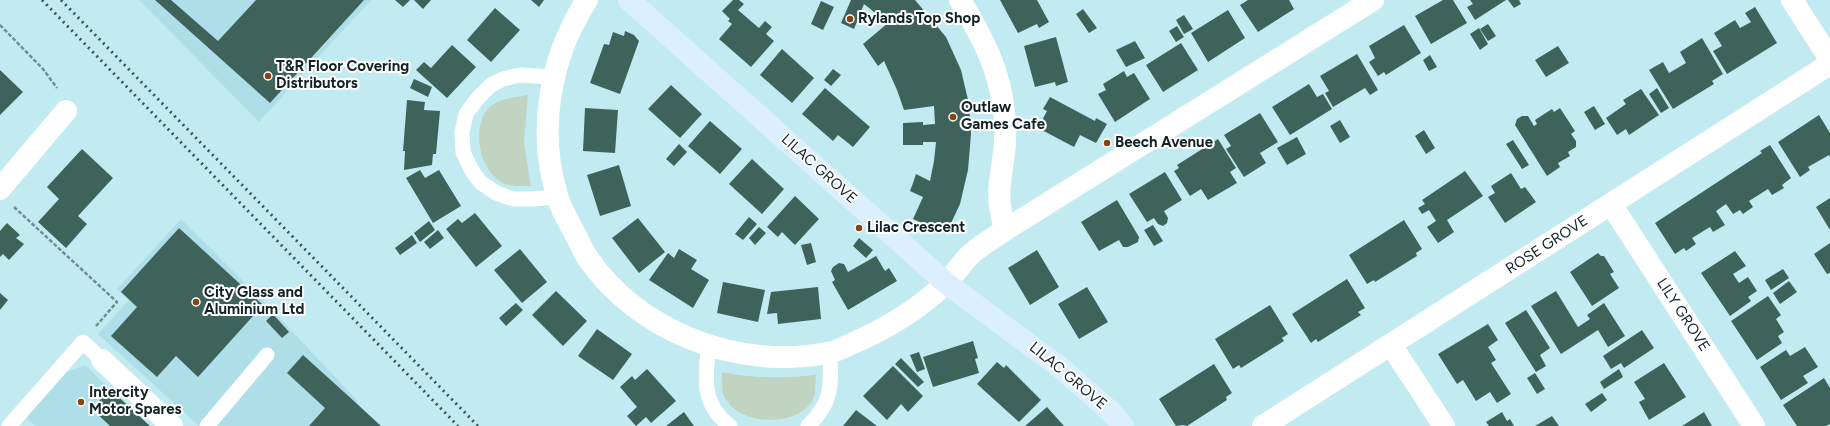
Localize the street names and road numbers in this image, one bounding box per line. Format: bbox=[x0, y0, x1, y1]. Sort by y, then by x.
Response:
street label: LILAC GROVE bbox=[777, 130, 861, 208]
street label: ROSE GROVE bbox=[1503, 212, 1591, 278]
street label: LILY GROVE bbox=[1653, 275, 1713, 355]
street label: LILAC GROVE bbox=[1026, 338, 1110, 414]

